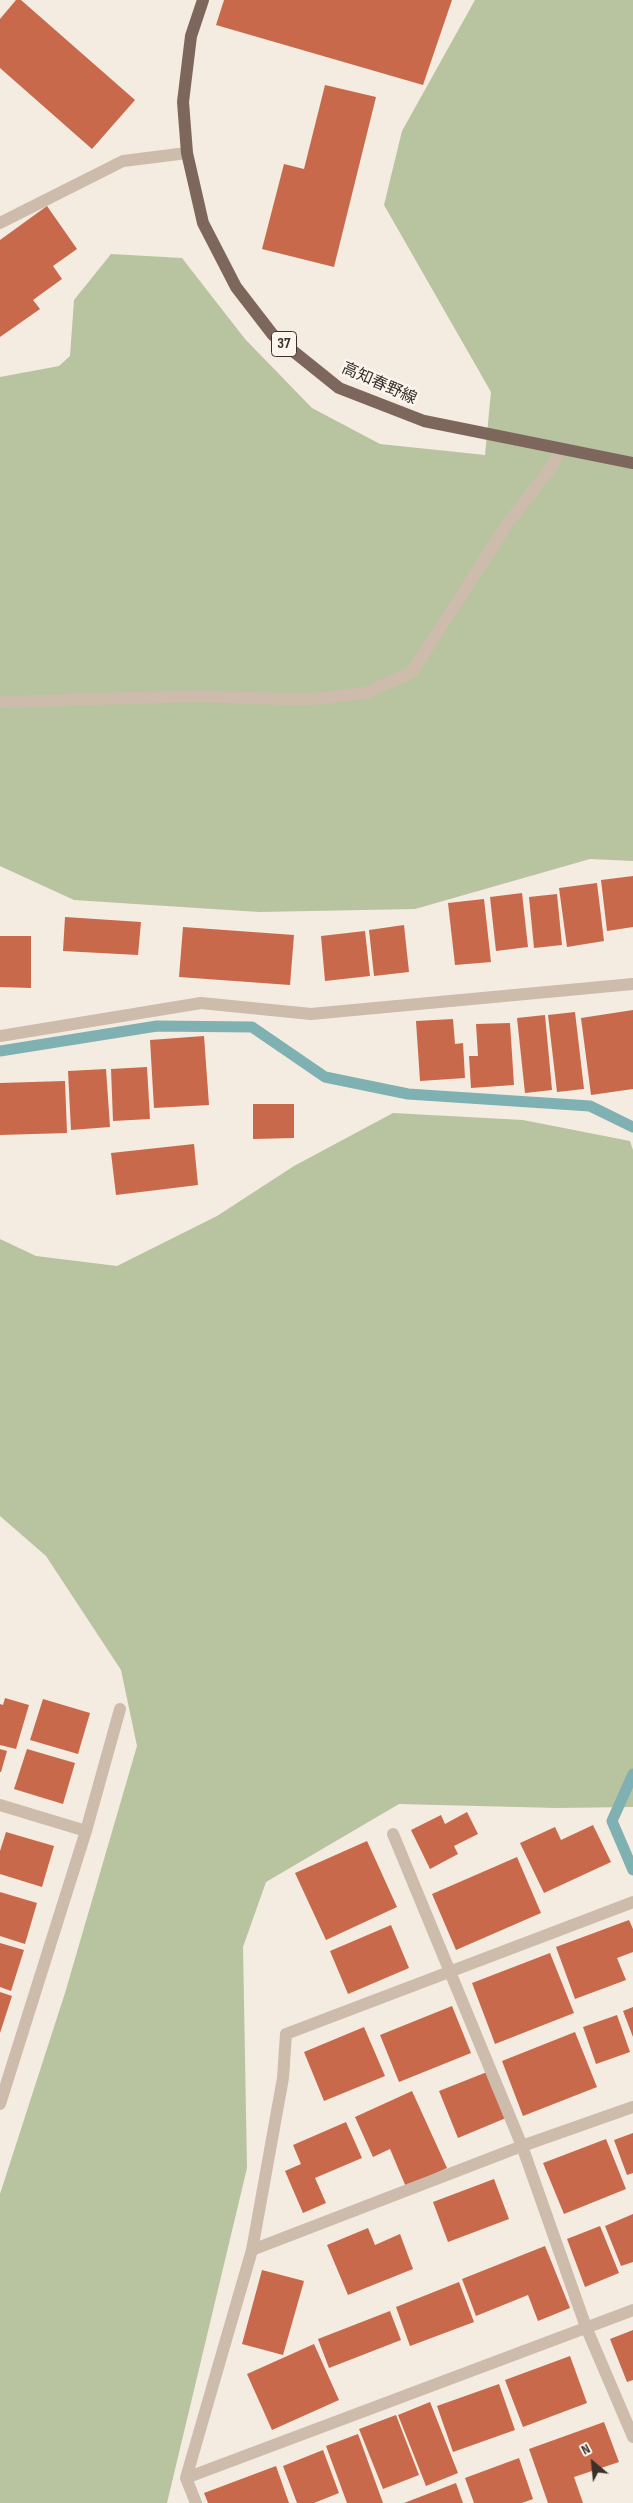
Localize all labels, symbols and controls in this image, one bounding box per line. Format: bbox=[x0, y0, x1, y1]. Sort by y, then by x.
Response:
road number: 37 bbox=[272, 332, 296, 356]
street label: 高知春野線 bbox=[339, 359, 419, 409]
north arrow bbox=[568, 2438, 618, 2488]
text: N bbox=[578, 2440, 593, 2459]

